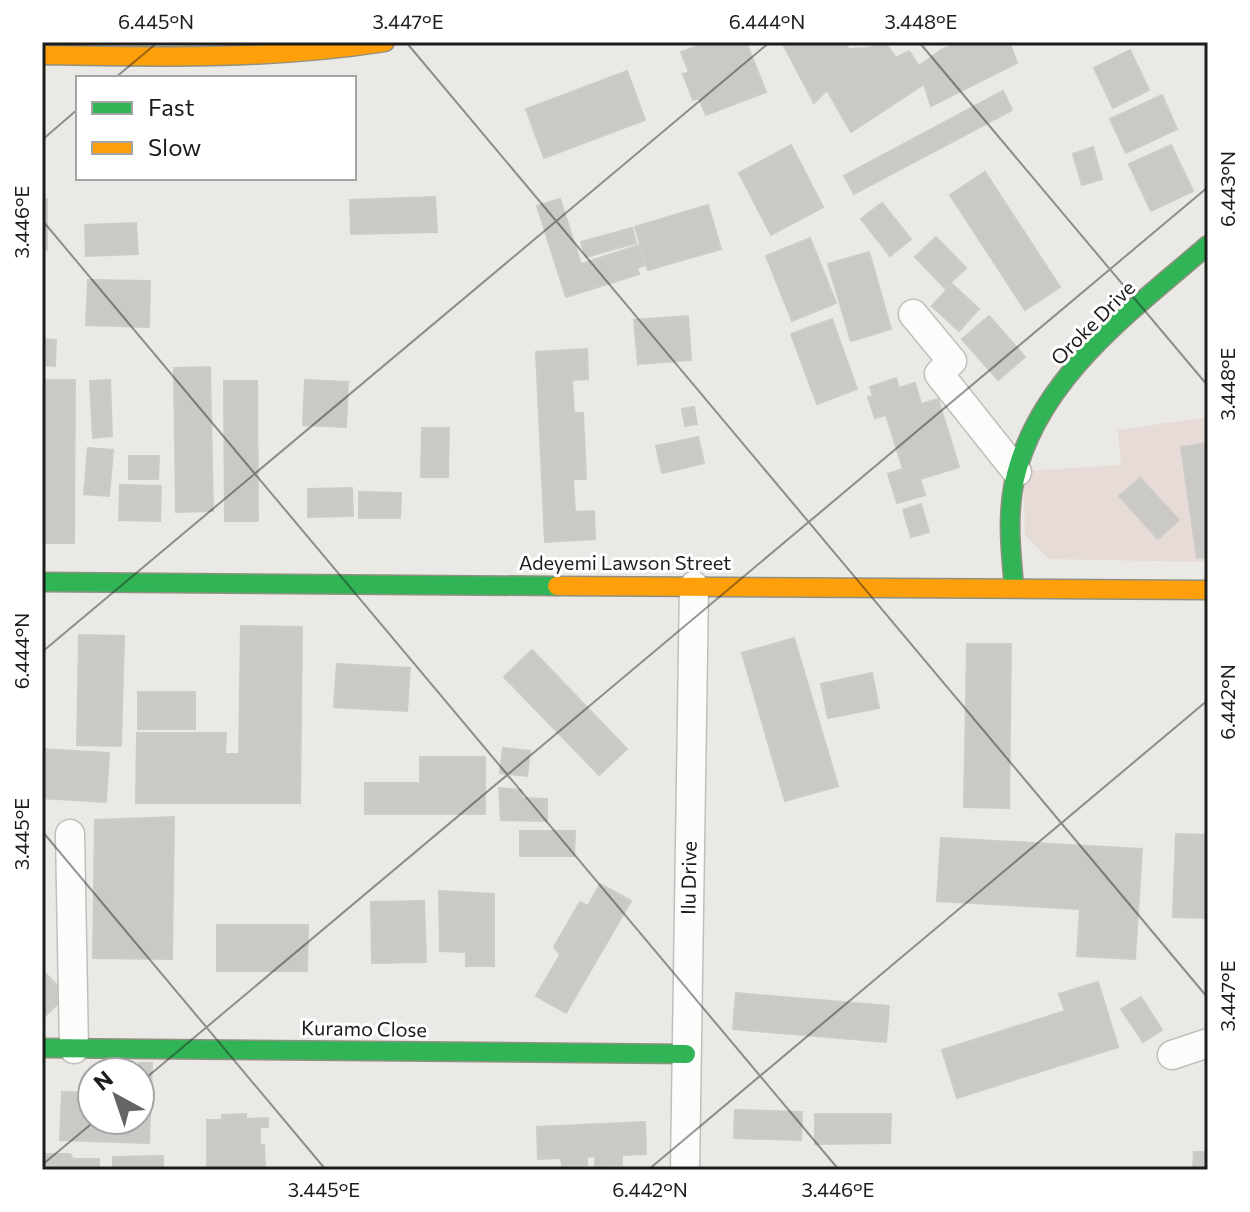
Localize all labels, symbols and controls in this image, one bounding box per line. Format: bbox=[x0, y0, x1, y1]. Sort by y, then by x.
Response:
text: 6.445°N bbox=[118, 9, 194, 33]
text: 3.447°E bbox=[372, 9, 444, 33]
text: 6.444°N bbox=[729, 9, 805, 33]
text: 3.448°E bbox=[885, 9, 957, 33]
legend bbox=[76, 76, 356, 180]
text: Fast bbox=[148, 92, 195, 121]
text: Slow bbox=[148, 132, 201, 161]
text: 6.443°N bbox=[1215, 151, 1239, 227]
text: 3.446°E bbox=[9, 186, 33, 258]
street label: Oroke Drive bbox=[1045, 275, 1139, 369]
text: 3.448°E bbox=[1215, 348, 1239, 420]
street label: Adeyemi Lawson Street bbox=[519, 550, 731, 574]
text: 6.444°N bbox=[9, 613, 33, 689]
text: 6.442°N bbox=[1215, 664, 1239, 740]
text: 3.445°E bbox=[9, 798, 33, 870]
street label: Ilu Drive bbox=[675, 841, 701, 915]
text: 3.447°E bbox=[1215, 960, 1239, 1032]
street label: Kuramo Close bbox=[301, 1015, 427, 1041]
north arrow bbox=[76, 1056, 156, 1136]
text: N bbox=[88, 1065, 118, 1096]
text: 3.445°E bbox=[288, 1177, 360, 1201]
text: 6.442°N bbox=[612, 1177, 688, 1201]
text: 3.446°E bbox=[802, 1177, 874, 1201]

